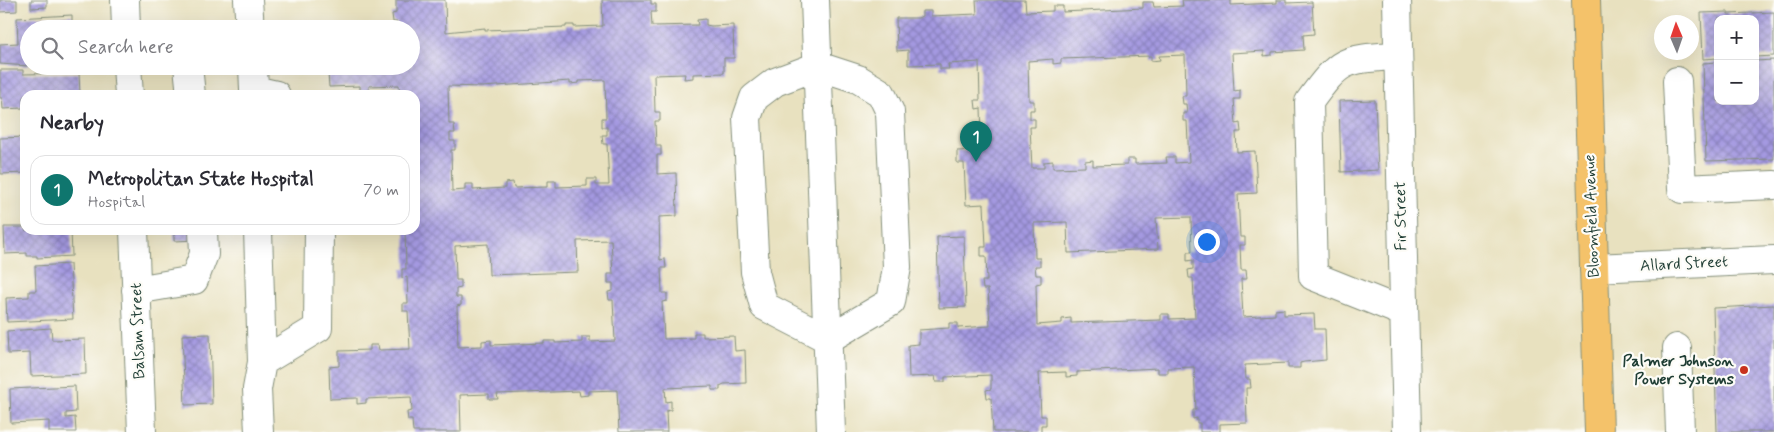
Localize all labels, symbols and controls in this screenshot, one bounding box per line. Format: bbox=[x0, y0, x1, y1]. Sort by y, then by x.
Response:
north arrow bbox=[1654, 15, 1699, 60]
map controls bbox=[1714, 15, 1759, 105]
button: + bbox=[1714, 15, 1759, 60]
search box bbox=[20, 20, 420, 75]
icon: search bbox=[38, 34, 66, 62]
text: Search here bbox=[78, 35, 174, 60]
button: − bbox=[1714, 60, 1759, 105]
text: Nearby bbox=[40, 109, 104, 137]
pin: 1 bbox=[960, 121, 992, 162]
street label: Bloomfield Avenue bbox=[1579, 154, 1605, 278]
text: Metropolitan State Hospital bbox=[88, 167, 314, 192]
text: 1 bbox=[53, 180, 61, 201]
text: 70 m bbox=[363, 180, 399, 201]
street label: Fir Street bbox=[1390, 181, 1412, 251]
text: Hospital bbox=[88, 192, 145, 213]
your location bbox=[1194, 229, 1220, 255]
street label: Allard Street bbox=[1639, 251, 1729, 277]
street label: Balsam Street bbox=[126, 282, 150, 380]
place label: Palmer Johnson Power Systems bbox=[1622, 351, 1734, 390]
marker: Palmer Johnson Power Systems bbox=[1738, 364, 1750, 376]

